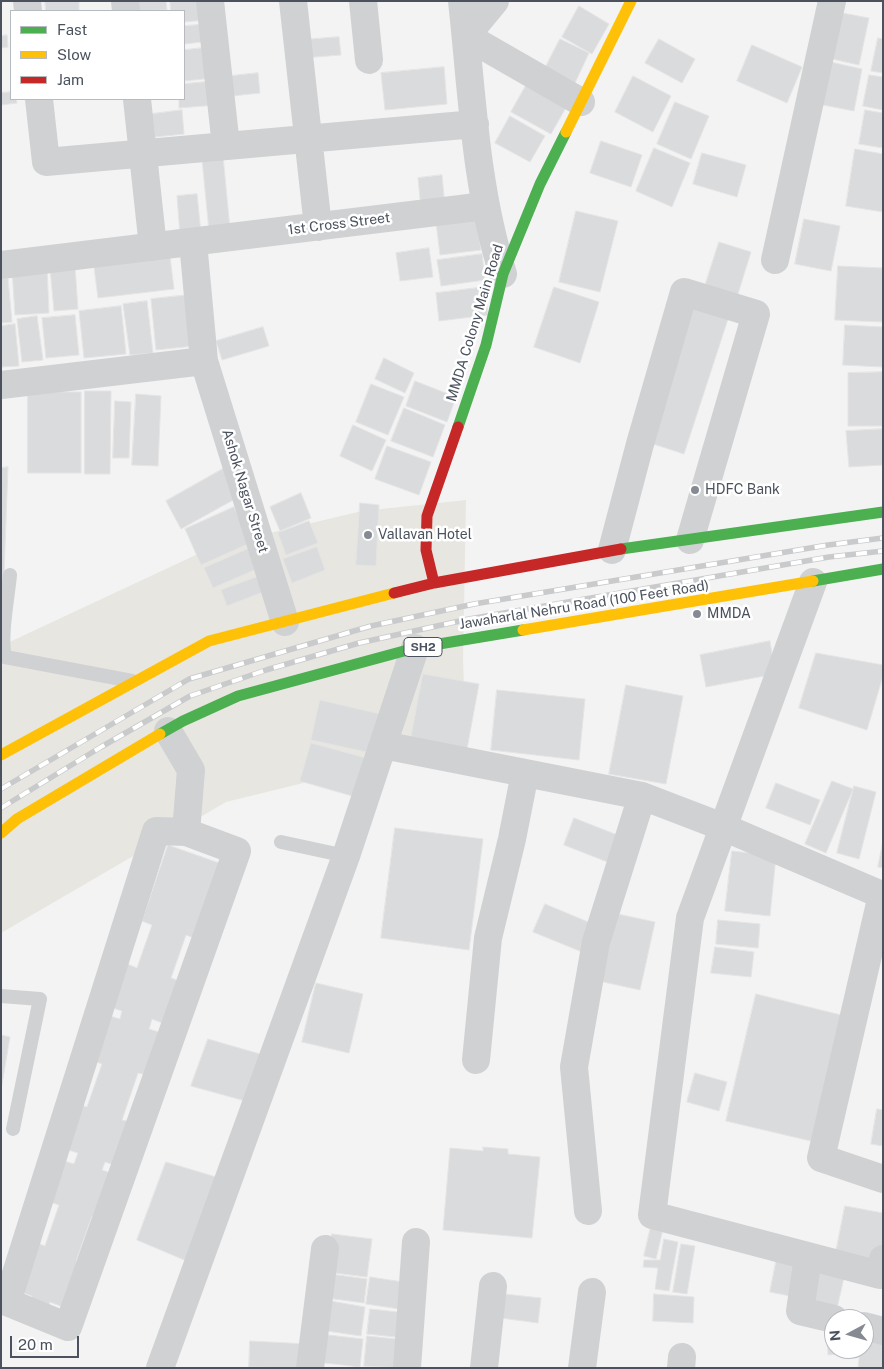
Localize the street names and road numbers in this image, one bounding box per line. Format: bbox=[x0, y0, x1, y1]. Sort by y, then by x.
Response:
street label: 1st Cross Street bbox=[287, 209, 391, 239]
street label: MMDA Colony Main Road bbox=[443, 242, 507, 404]
street label: Ashok Nagar Street bbox=[218, 427, 272, 555]
street label: Jawaharlal Nehru Road (100 Feet Road) bbox=[458, 577, 710, 633]
road number: SH2 bbox=[404, 638, 442, 656]

